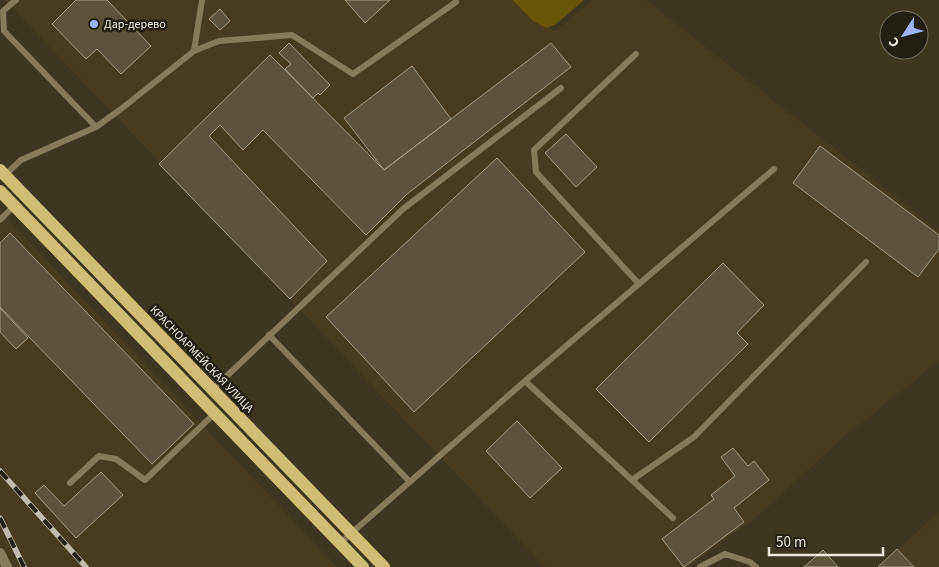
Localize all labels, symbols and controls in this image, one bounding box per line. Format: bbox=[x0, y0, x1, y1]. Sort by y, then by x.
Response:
north arrow bbox=[879, 10, 929, 60]
place label: Дар-дерево bbox=[104, 16, 166, 33]
marker: Дар-дерево bbox=[88, 18, 100, 30]
text: С bbox=[884, 33, 905, 51]
street label: КРАСНОАРМЕЙСКАЯ УЛИЦА bbox=[146, 302, 258, 417]
scale bar bbox=[769, 524, 883, 556]
text: 50 m bbox=[776, 532, 806, 553]

